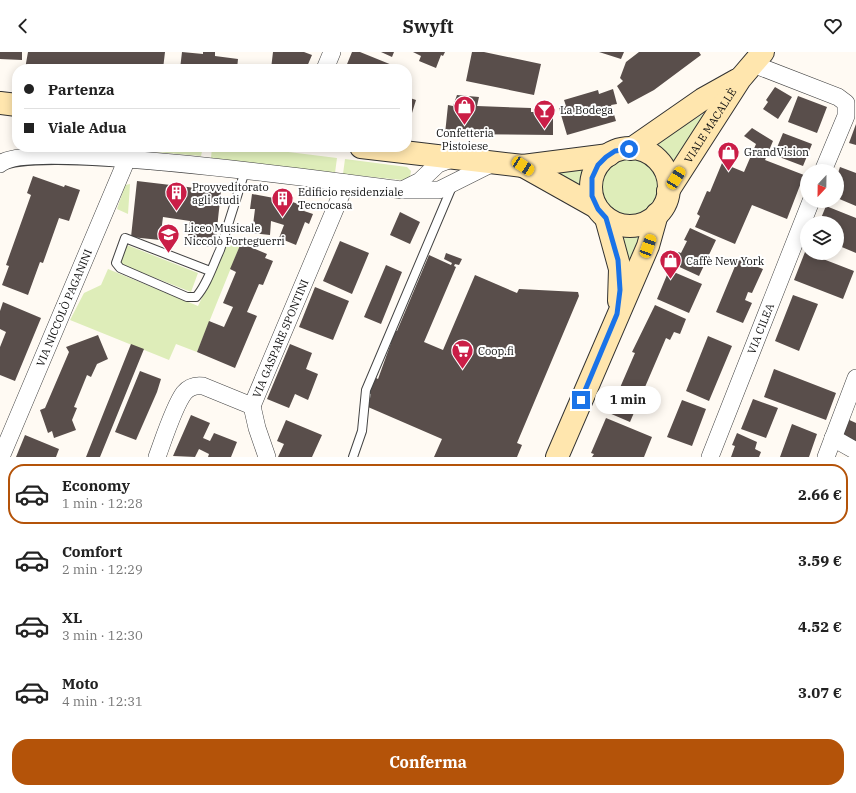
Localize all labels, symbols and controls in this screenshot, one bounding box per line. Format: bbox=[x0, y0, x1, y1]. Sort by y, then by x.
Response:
icon: back bbox=[12, 15, 34, 37]
text: Swyft bbox=[403, 15, 453, 38]
icon: heart bbox=[822, 15, 844, 37]
text: Partenza bbox=[48, 80, 114, 99]
street label: VIALE MACALLÈ bbox=[681, 85, 739, 166]
shop icon: Confetteria Pistoiese bbox=[452, 94, 478, 127]
bar icon: La Bodega bbox=[531, 97, 557, 130]
place label: La Bodega bbox=[560, 103, 613, 117]
text: Viale Adua bbox=[48, 118, 127, 137]
place label: Confetteria Pistoiese bbox=[436, 126, 494, 153]
shop icon: GrandVision bbox=[715, 139, 741, 172]
route start bbox=[620, 140, 638, 158]
place label: GrandVision bbox=[744, 145, 809, 159]
car bbox=[510, 154, 536, 178]
north arrow bbox=[800, 164, 844, 208]
map controls bbox=[800, 164, 844, 260]
car bbox=[665, 165, 687, 191]
building icon: Provveditorato agli studi bbox=[163, 180, 189, 213]
place label: Provveditorato agli studi bbox=[192, 180, 269, 207]
building icon: Edificio residenziale Tecnocasa bbox=[270, 185, 296, 218]
place label: Edificio residenziale Tecnocasa bbox=[298, 185, 404, 212]
button: layers bbox=[800, 216, 844, 260]
school or university icon: Liceo Musicale Niccolò Forteguerri bbox=[155, 221, 181, 254]
place label: Liceo Musicale Niccolò Forteguerri bbox=[184, 221, 285, 248]
car bbox=[638, 233, 658, 259]
street label: VIA NICCOLÒ PAGANINI bbox=[33, 247, 95, 369]
shop icon: Caffè New York bbox=[657, 248, 683, 281]
place label: Caffè New York bbox=[686, 254, 765, 268]
street label: VIA GASPARE SPONTINI bbox=[249, 277, 312, 400]
street label: VIA CILEA bbox=[744, 301, 777, 356]
supermarket icon: Coop.fi bbox=[450, 338, 476, 371]
place label: Coop.fi bbox=[478, 344, 514, 358]
callout: 1 min bbox=[595, 386, 661, 414]
route end bbox=[572, 391, 590, 409]
text: 1 min bbox=[610, 391, 646, 408]
icon: car bbox=[14, 476, 50, 512]
text: Economy bbox=[62, 476, 130, 495]
text: 2.66 € bbox=[798, 485, 842, 504]
text: 1 min · 12:28 bbox=[62, 495, 143, 512]
icon: car bbox=[14, 542, 50, 578]
text: Comfort bbox=[62, 542, 122, 561]
text: 3.59 € bbox=[798, 551, 842, 570]
text: 2 min · 12:29 bbox=[62, 561, 143, 578]
icon: car bbox=[14, 608, 50, 644]
text: XL bbox=[62, 608, 82, 627]
text: 4.52 € bbox=[798, 617, 842, 636]
text: 3 min · 12:30 bbox=[62, 627, 143, 644]
icon: car bbox=[14, 674, 50, 710]
text: Moto bbox=[62, 674, 99, 693]
text: 3.07 € bbox=[798, 683, 842, 702]
text: 4 min · 12:31 bbox=[62, 693, 143, 710]
button: Conferma bbox=[12, 739, 844, 785]

